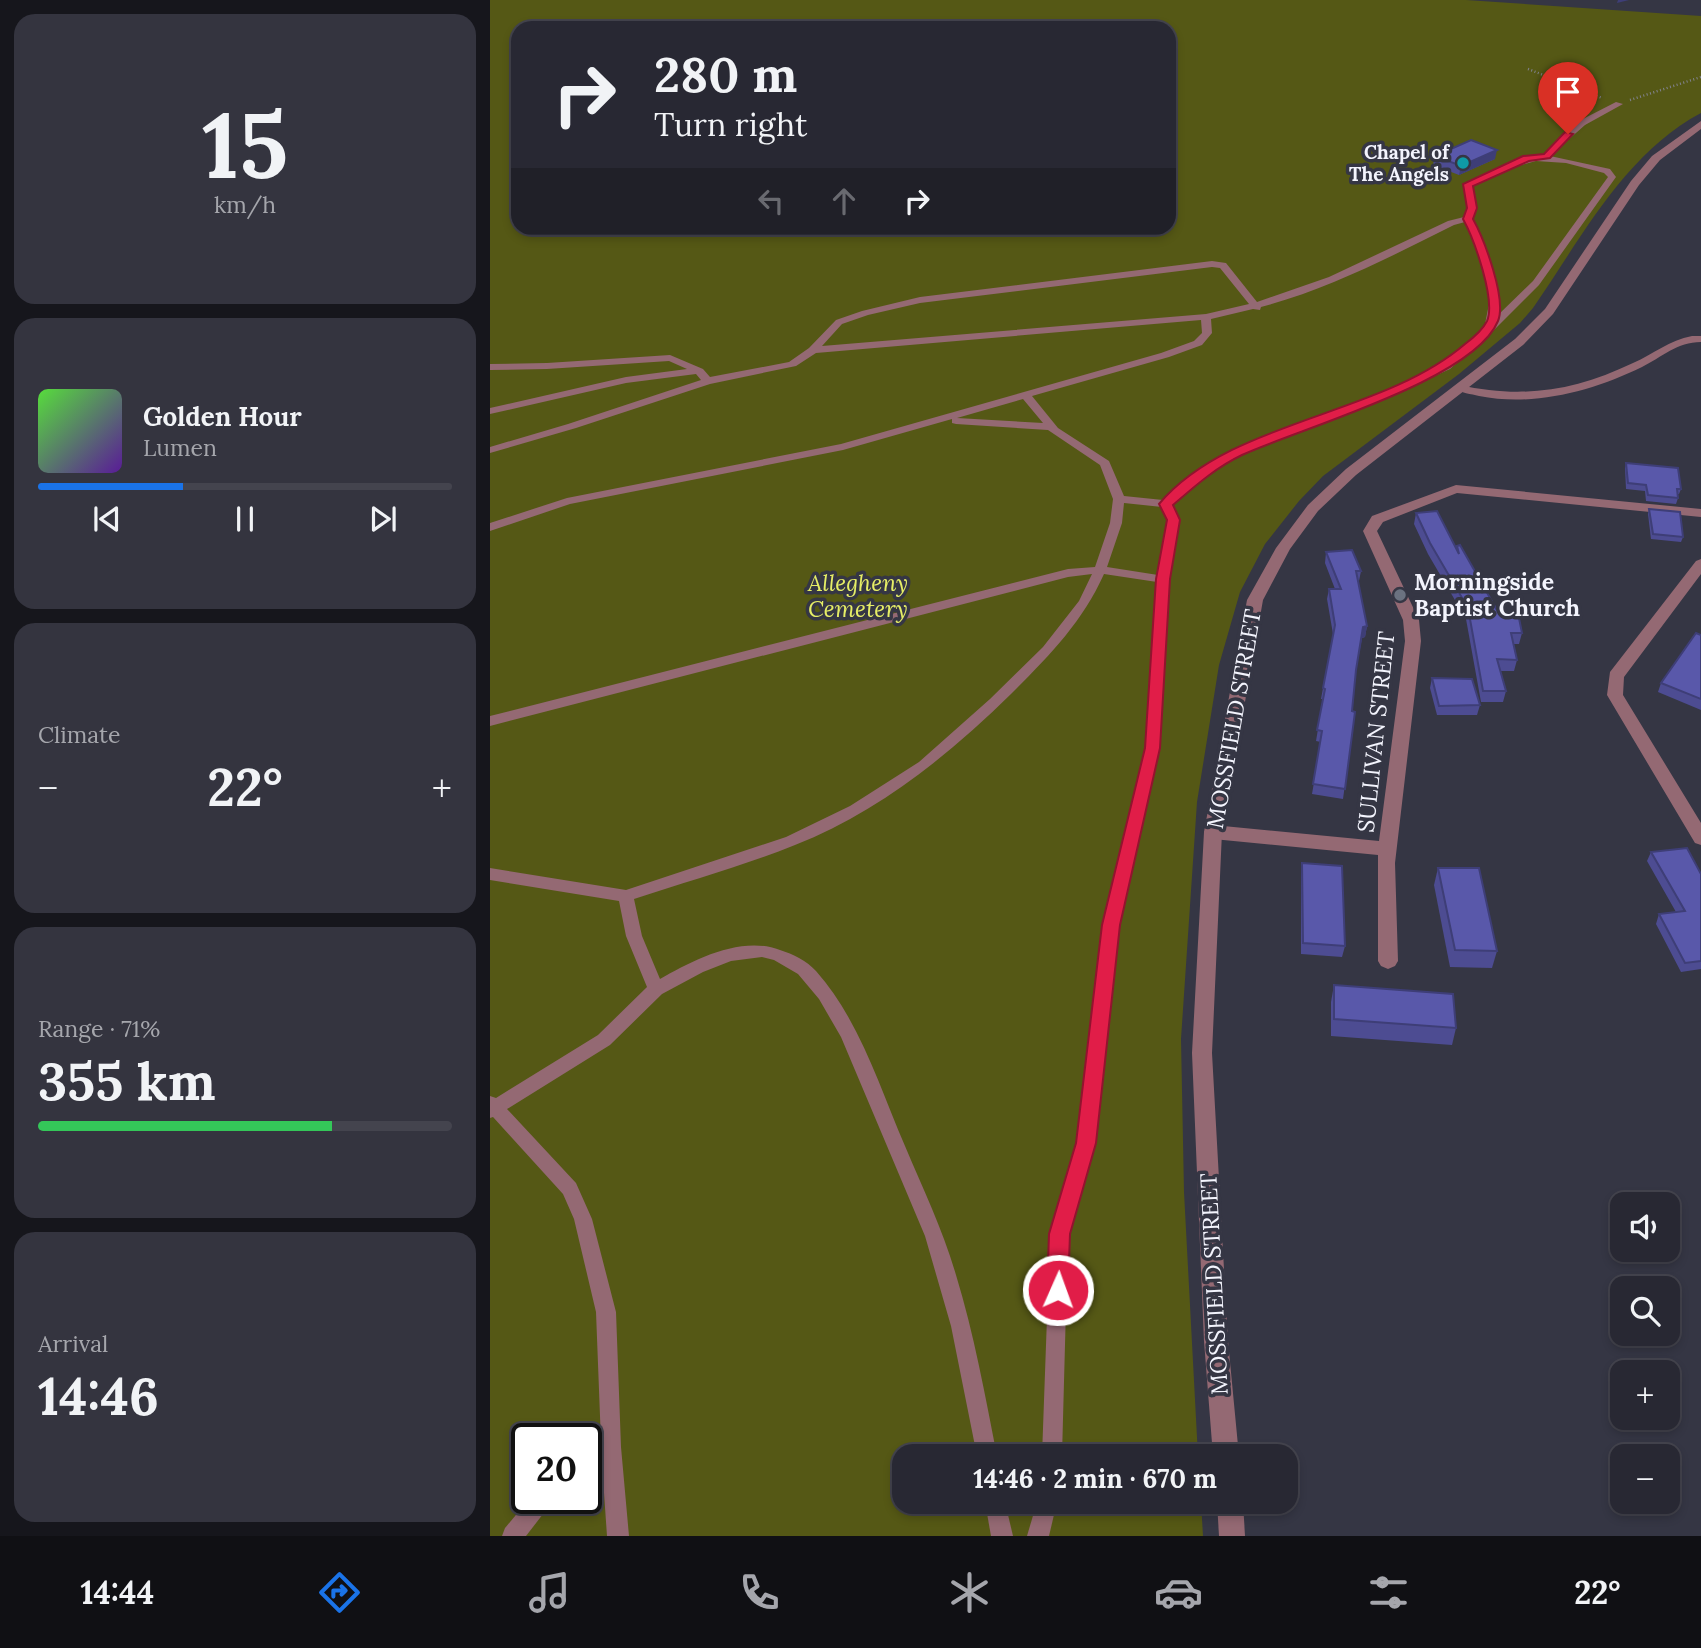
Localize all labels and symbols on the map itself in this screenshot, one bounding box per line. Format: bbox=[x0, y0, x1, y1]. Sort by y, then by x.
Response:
pin bbox=[1538, 62, 1598, 134]
place label: Chapel of The Angels bbox=[1349, 140, 1451, 186]
marker: Chapel of The Angels bbox=[1455, 155, 1471, 171]
place label: Morningside Baptist Church bbox=[1414, 567, 1580, 622]
park label: Allegheny Cemetery bbox=[807, 568, 908, 623]
marker: Morningside Baptist Church bbox=[1392, 587, 1408, 603]
street label: MOSSFIELD STREET bbox=[1200, 607, 1267, 831]
street label: SULLIVAN STREET bbox=[1351, 630, 1401, 834]
street label: MOSSFIELD STREET bbox=[1193, 1172, 1234, 1396]
position arrow bbox=[1021, 1253, 1095, 1327]
speed limit sign: 20 bbox=[511, 1423, 602, 1514]

